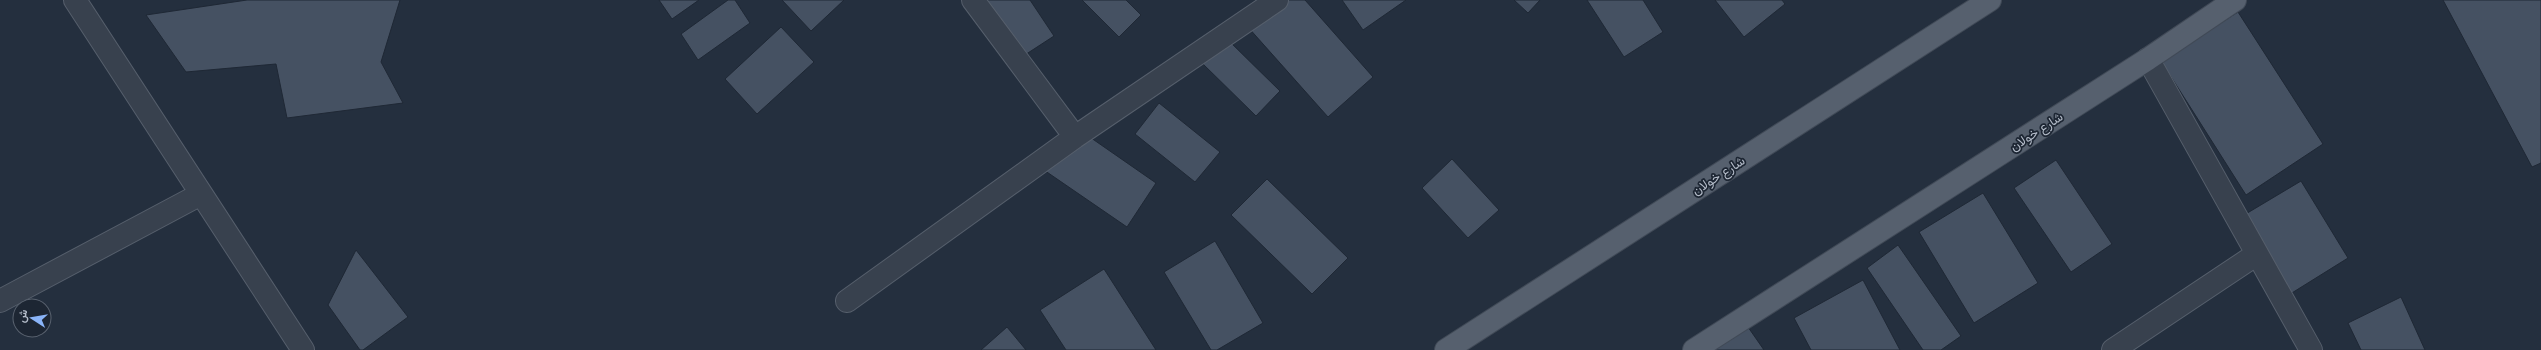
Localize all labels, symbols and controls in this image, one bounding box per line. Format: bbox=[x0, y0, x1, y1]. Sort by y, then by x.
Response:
street label: شارع خولان bbox=[2007, 109, 2067, 156]
street label: شارع خولان bbox=[1689, 153, 1749, 200]
north arrow bbox=[12, 298, 52, 338]
text: ش bbox=[15, 308, 30, 324]

